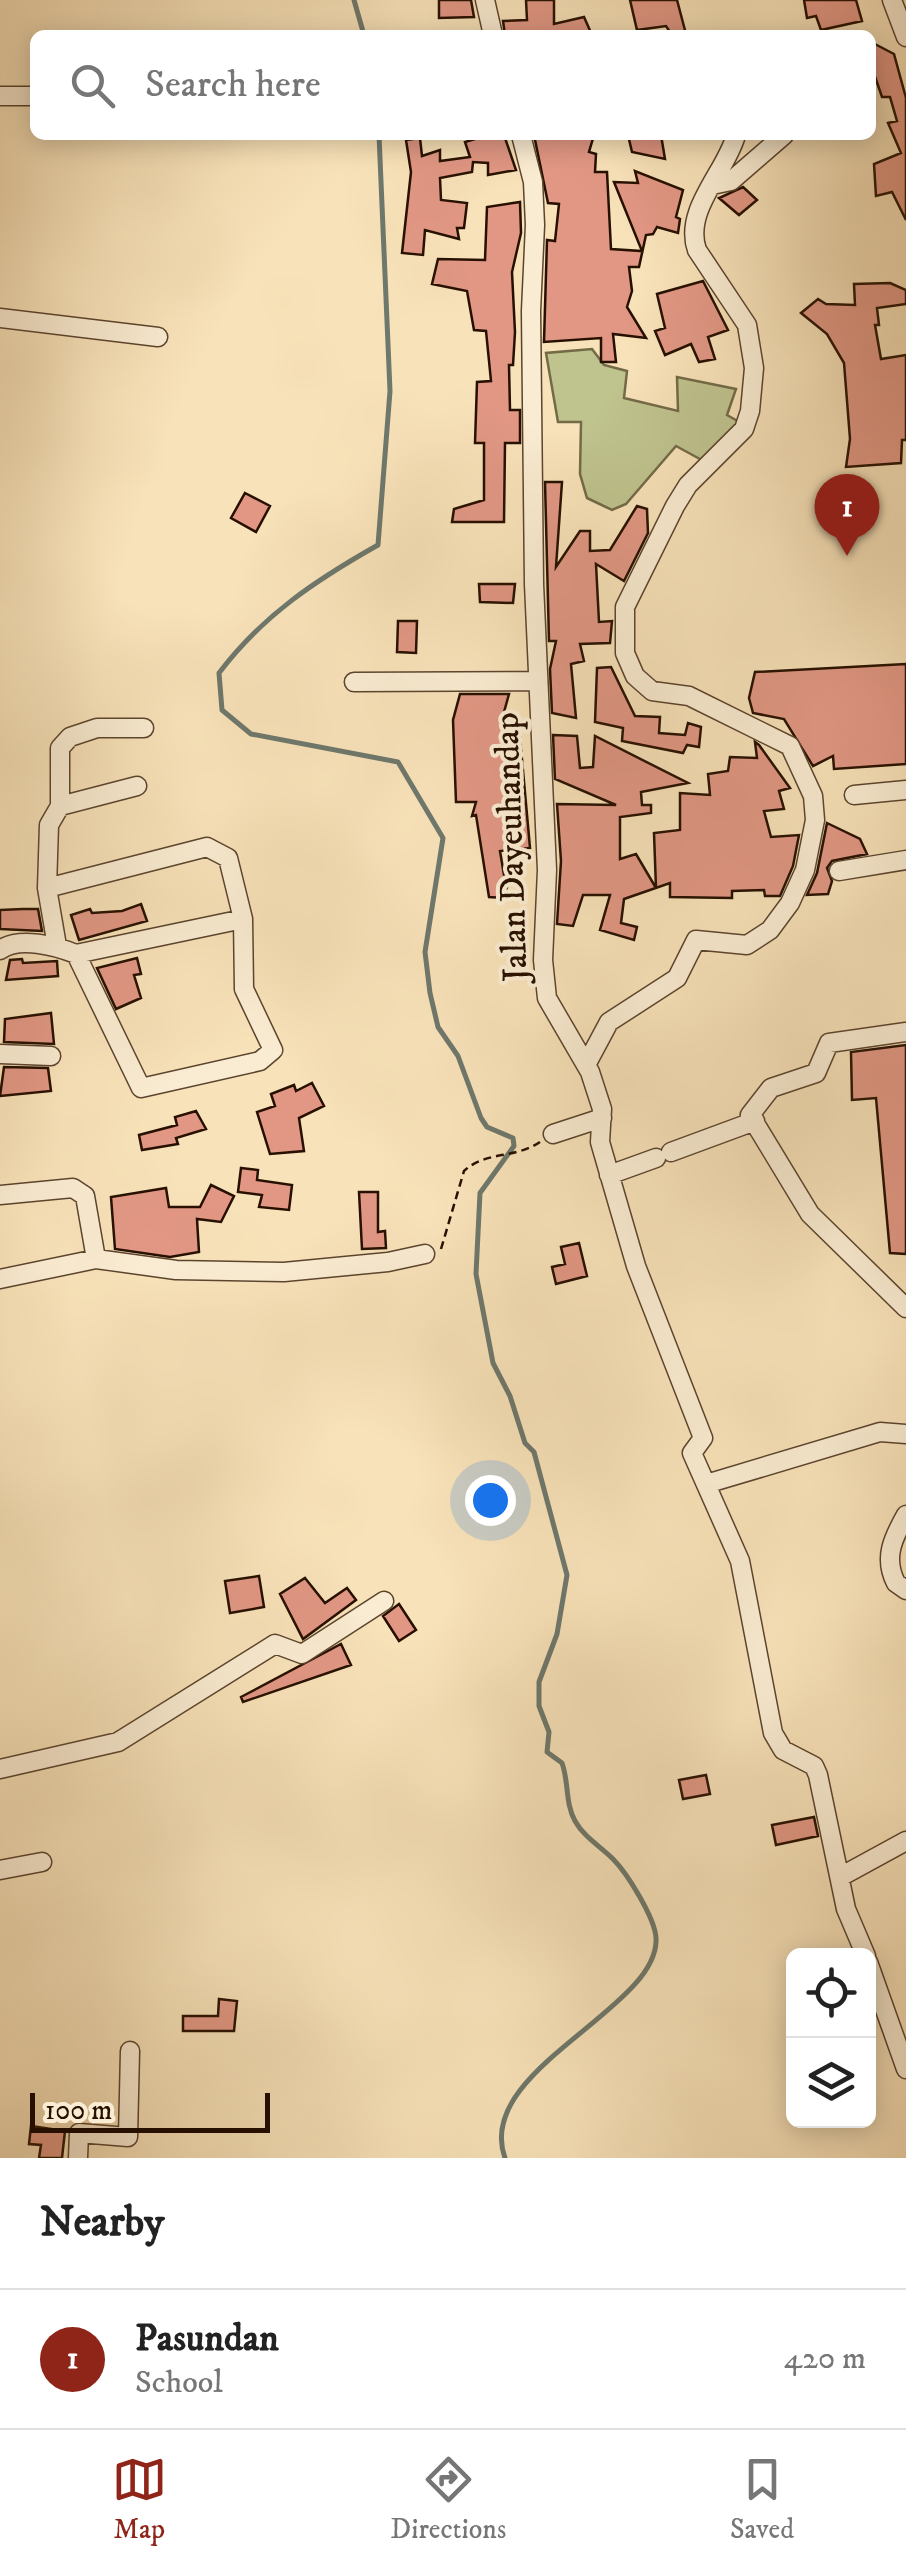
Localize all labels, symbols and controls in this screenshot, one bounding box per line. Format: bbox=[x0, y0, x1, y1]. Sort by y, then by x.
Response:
search box bbox=[30, 30, 876, 140]
icon: search bbox=[65, 58, 120, 113]
text: Search here bbox=[145, 61, 321, 109]
pin: 1 bbox=[814, 474, 880, 556]
street label: Jalan Dayeuhandap bbox=[485, 712, 539, 985]
your location bbox=[465, 1475, 516, 1526]
map controls bbox=[786, 1948, 876, 2128]
button: locate bbox=[786, 1948, 876, 2038]
button: layers bbox=[786, 2038, 876, 2128]
scale bar bbox=[30, 2088, 270, 2132]
text: 100 m bbox=[45, 2093, 112, 2128]
text: Nearby bbox=[40, 2197, 164, 2249]
text: Pasundan bbox=[135, 2315, 279, 2363]
text: 1 bbox=[67, 2339, 78, 2379]
text: 420 m bbox=[784, 2339, 866, 2379]
text: School bbox=[135, 2363, 223, 2403]
tab: Map bbox=[112, 2452, 167, 2547]
tab: Directions bbox=[390, 2452, 506, 2547]
tab: Saved bbox=[730, 2452, 794, 2547]

